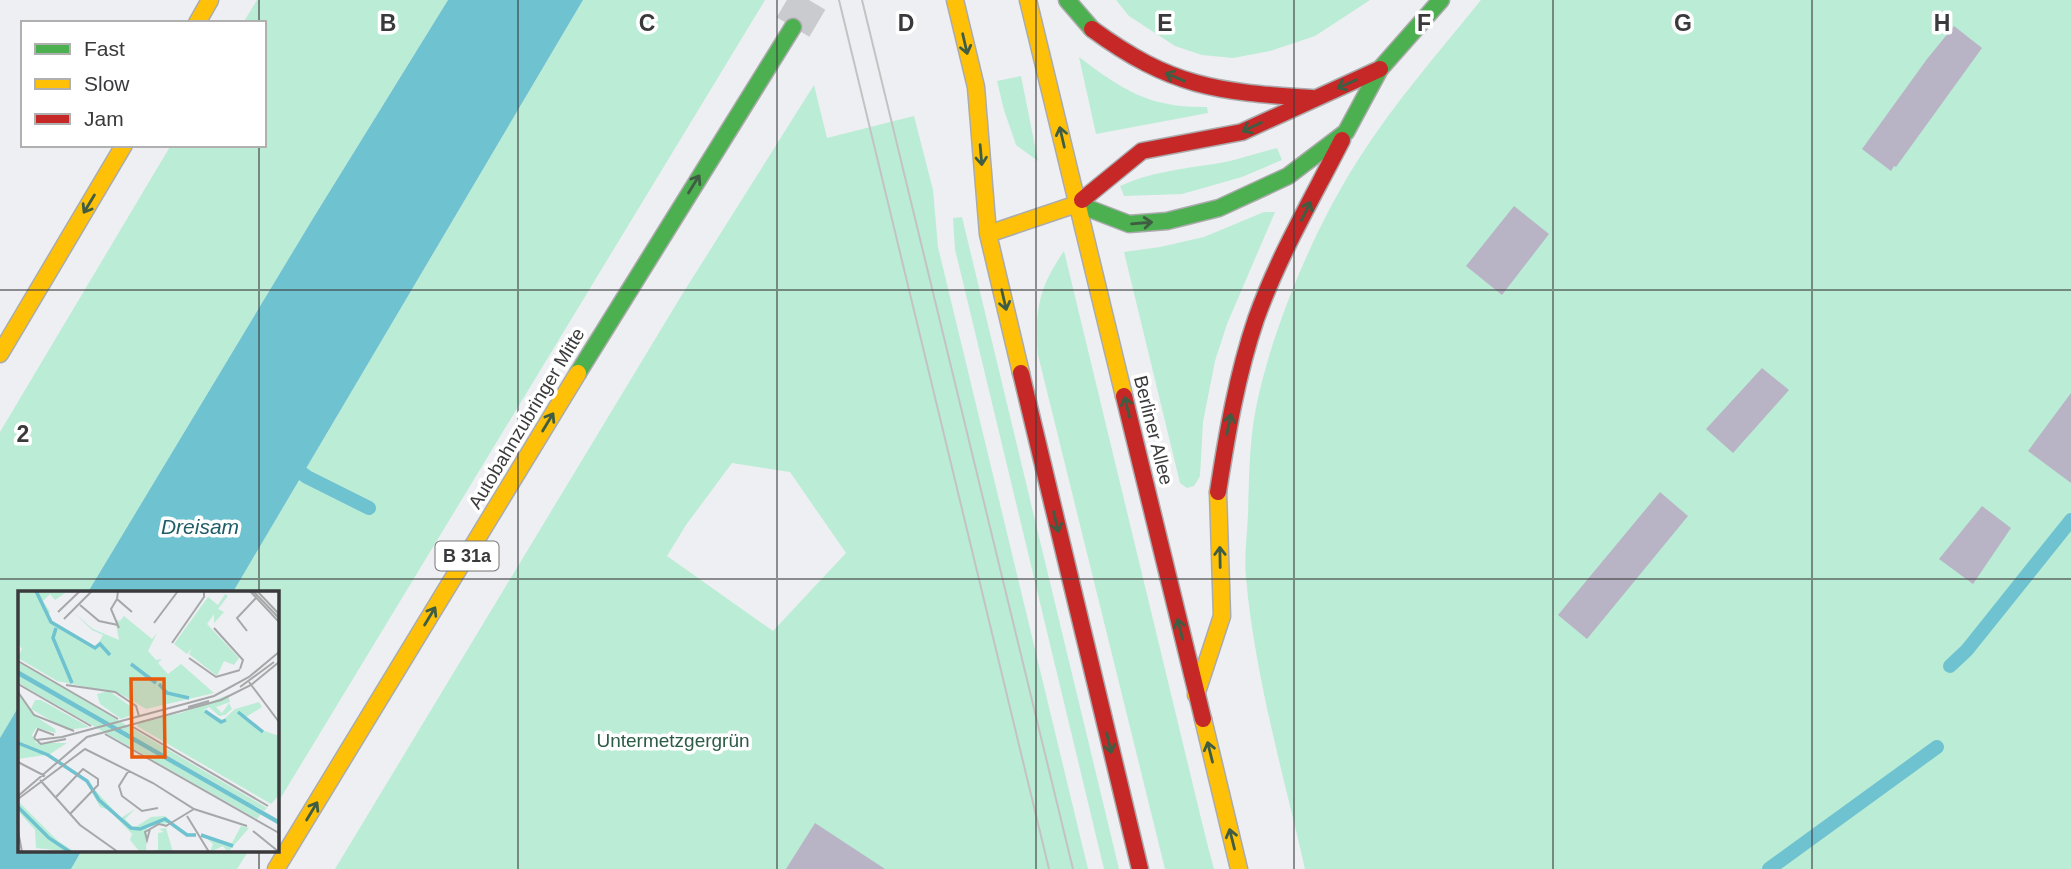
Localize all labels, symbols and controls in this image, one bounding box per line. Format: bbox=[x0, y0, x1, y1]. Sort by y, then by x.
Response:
text: B bbox=[380, 10, 396, 36]
text: C bbox=[639, 10, 655, 36]
text: D bbox=[898, 10, 914, 36]
text: E bbox=[1157, 10, 1173, 36]
text: F bbox=[1417, 10, 1431, 36]
text: G bbox=[1674, 10, 1692, 36]
text: H bbox=[1934, 10, 1950, 36]
legend bbox=[21, 21, 266, 147]
one-way arrow bbox=[959, 32, 973, 55]
text: Fast bbox=[84, 37, 125, 60]
one-way arrow bbox=[1165, 69, 1186, 82]
text: Slow bbox=[84, 72, 130, 95]
one-way arrow bbox=[1337, 78, 1358, 91]
text: Jam bbox=[84, 107, 124, 130]
one-way arrow bbox=[1242, 121, 1264, 134]
one-way arrow bbox=[1055, 126, 1068, 149]
one-way arrow bbox=[975, 144, 988, 166]
one-way arrow bbox=[687, 175, 701, 195]
one-way arrow bbox=[82, 193, 96, 213]
one-way arrow bbox=[1300, 201, 1314, 222]
one-way arrow bbox=[1130, 216, 1153, 229]
one-way arrow bbox=[998, 289, 1011, 311]
street label: Autobahnzubringer Mitte bbox=[464, 324, 589, 512]
street label: Berliner Allee bbox=[1130, 373, 1177, 487]
one-way arrow bbox=[1120, 396, 1133, 419]
one-way arrow bbox=[542, 412, 556, 432]
one-way arrow bbox=[1223, 413, 1237, 436]
text: 2 bbox=[17, 421, 29, 447]
one-way arrow bbox=[1050, 510, 1064, 533]
water label: Dreisam bbox=[161, 515, 239, 538]
road number: B 31a bbox=[435, 542, 498, 570]
one-way arrow bbox=[1213, 546, 1227, 569]
inset map bbox=[18, 591, 278, 852]
one-way arrow bbox=[423, 607, 437, 627]
one-way arrow bbox=[1173, 618, 1186, 640]
park label: Untermetzgergrün bbox=[596, 730, 750, 751]
one-way arrow bbox=[1103, 731, 1116, 754]
one-way arrow bbox=[1203, 741, 1216, 764]
one-way arrow bbox=[305, 801, 319, 821]
one-way arrow bbox=[1224, 828, 1238, 851]

